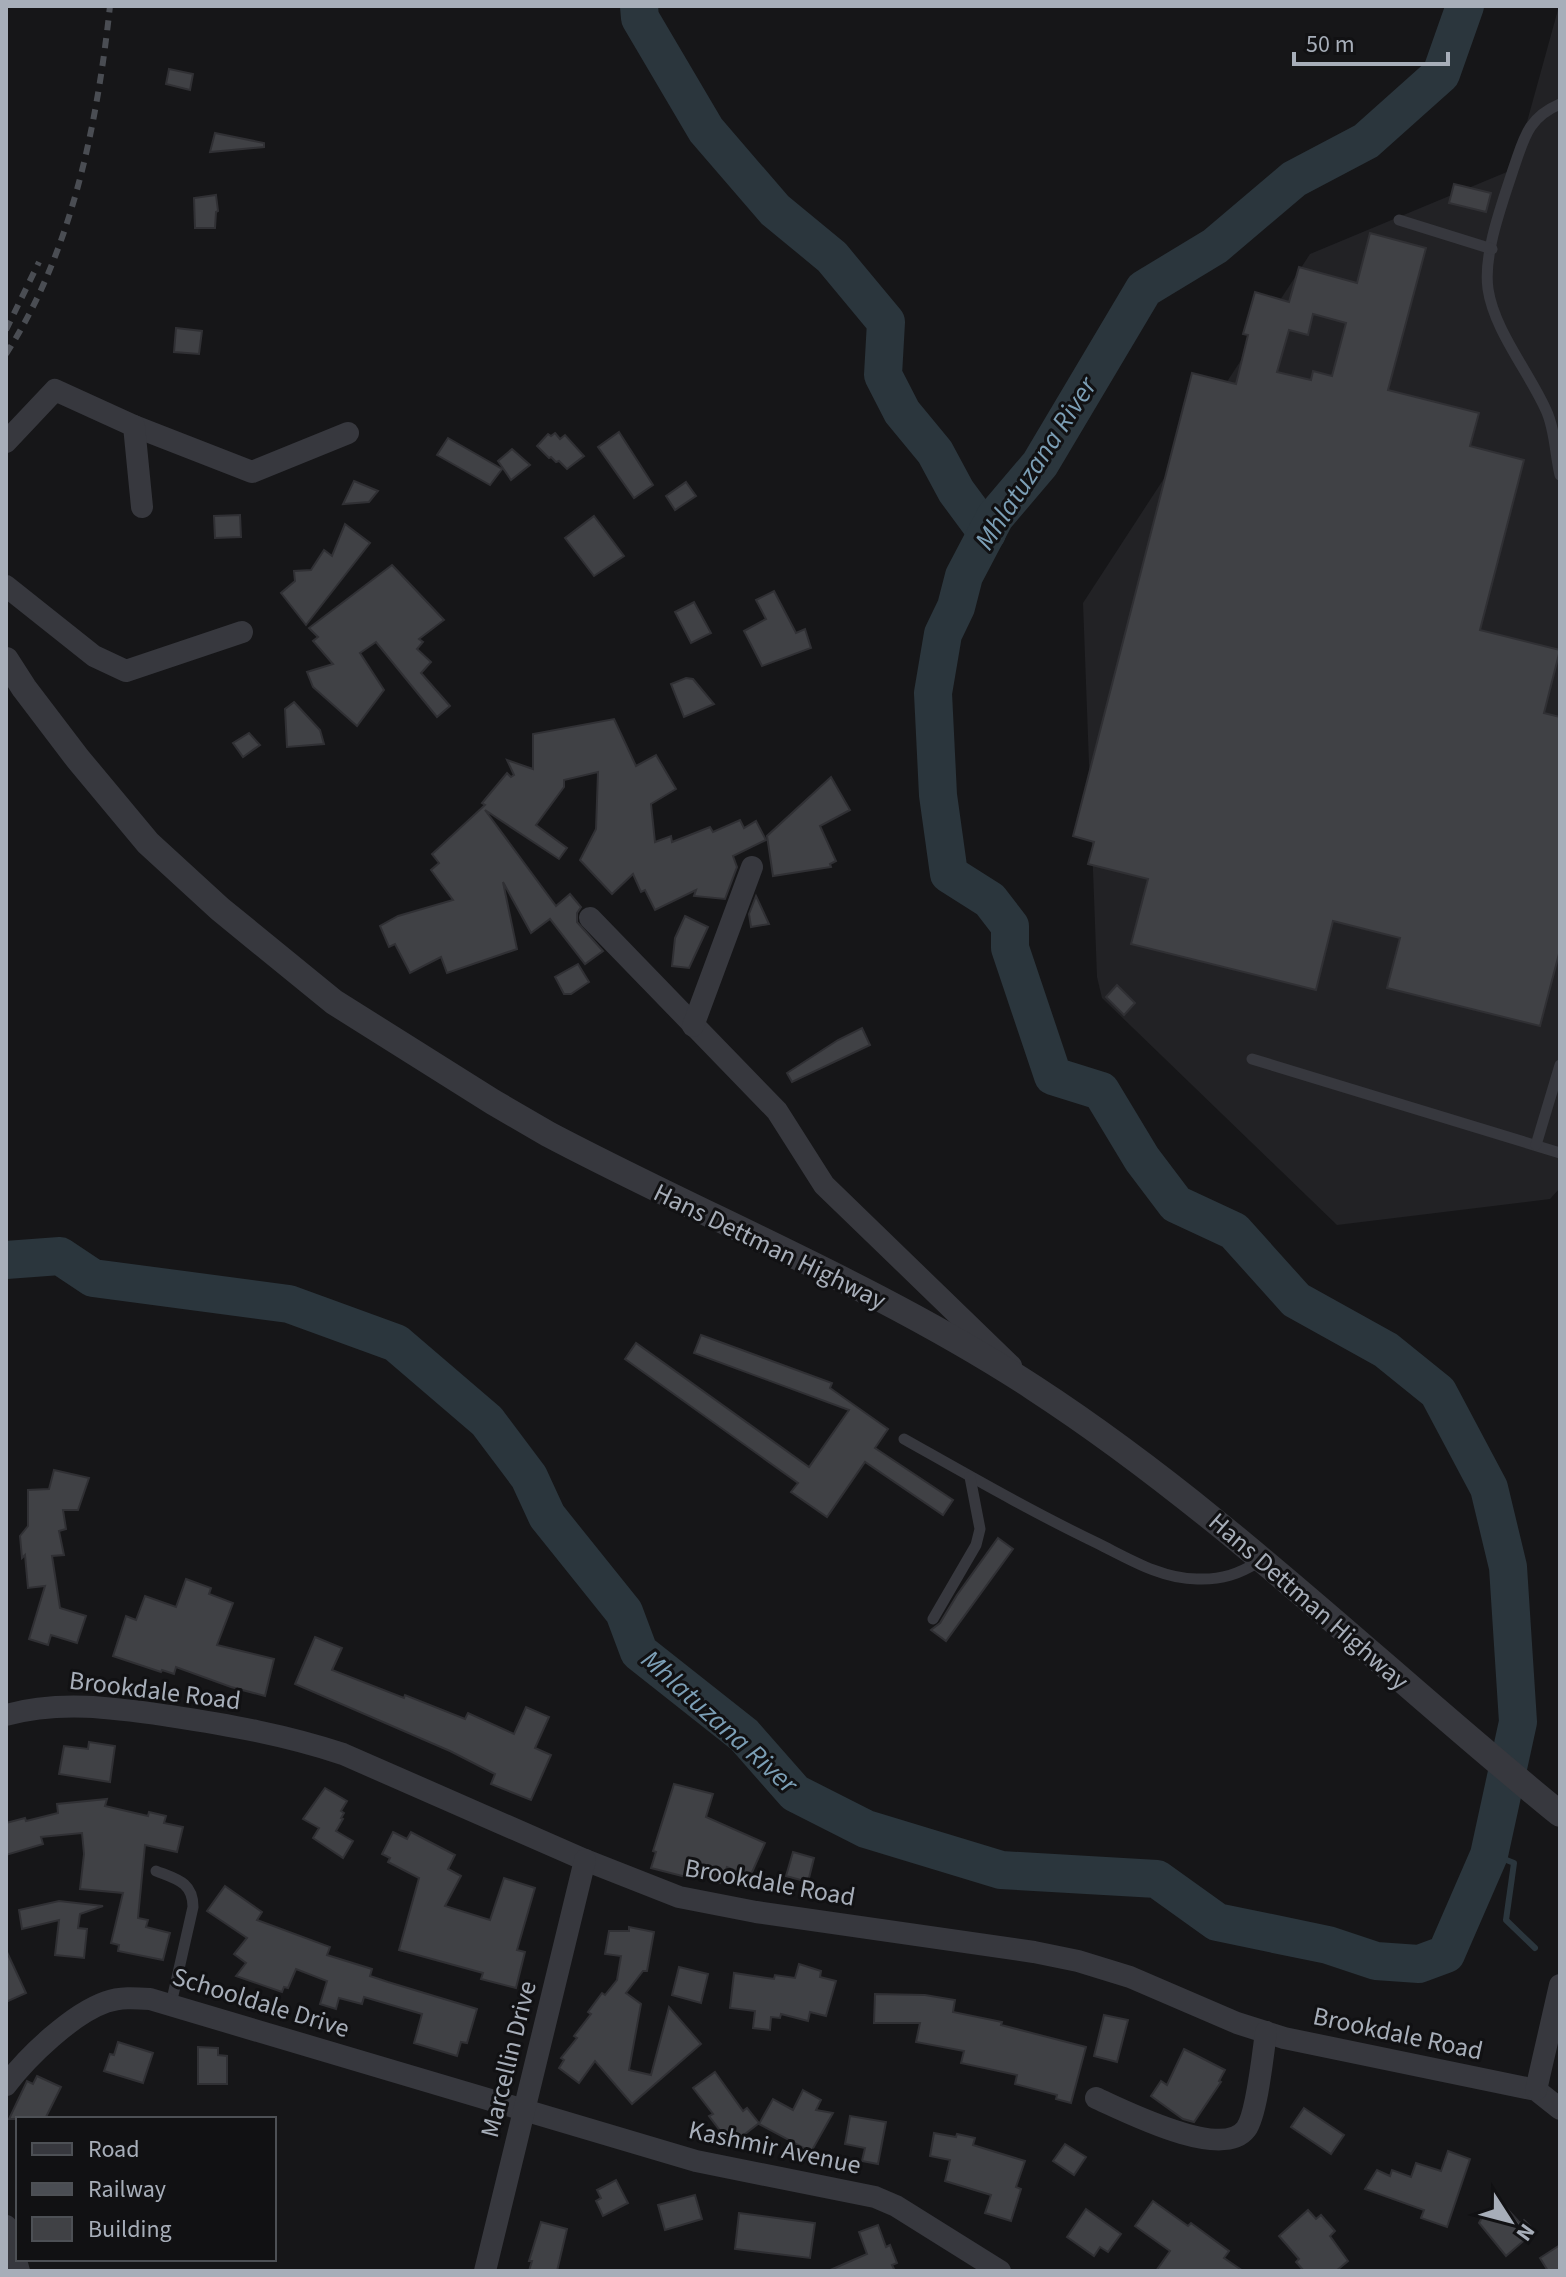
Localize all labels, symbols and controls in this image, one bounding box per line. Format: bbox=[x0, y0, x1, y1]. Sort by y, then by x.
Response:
scale bar bbox=[1294, 16, 1448, 66]
text: 50 m bbox=[1306, 27, 1355, 62]
water label: Mhlatuzana River bbox=[965, 368, 1108, 558]
street label: Hans Dettman Highway bbox=[647, 1174, 892, 1319]
street label: Hans Dettman Highway bbox=[1201, 1504, 1417, 1699]
water label: Mhlatuzana River bbox=[632, 1640, 808, 1804]
street label: Brookdale Road bbox=[67, 1662, 243, 1719]
street label: Brookdale Road bbox=[682, 1849, 858, 1916]
street label: Schooldale Drive bbox=[168, 1958, 354, 2047]
street label: Marcellin Drive bbox=[471, 1977, 546, 2141]
street label: Brookdale Road bbox=[1310, 1997, 1486, 2070]
street label: Kashmir Avenue bbox=[685, 2111, 865, 2184]
legend bbox=[16, 2117, 276, 2261]
text: Road bbox=[88, 2132, 140, 2167]
text: Railway bbox=[88, 2172, 166, 2207]
north arrow bbox=[1470, 2181, 1550, 2261]
text: Building bbox=[88, 2212, 172, 2247]
text: N bbox=[1508, 2217, 1543, 2247]

